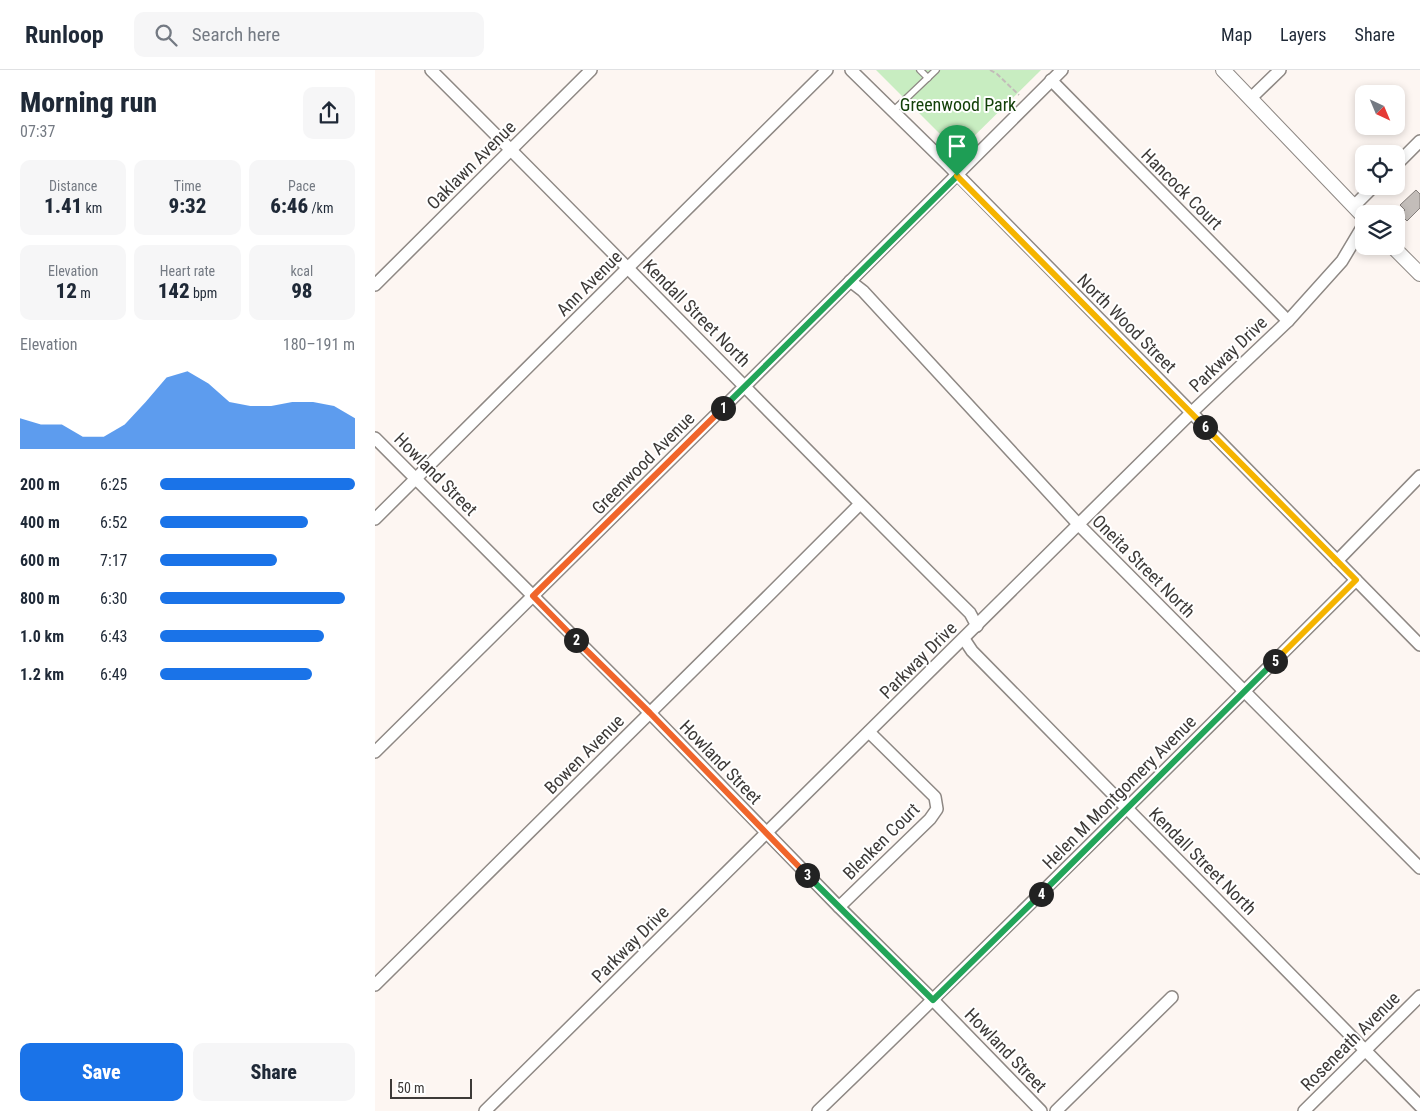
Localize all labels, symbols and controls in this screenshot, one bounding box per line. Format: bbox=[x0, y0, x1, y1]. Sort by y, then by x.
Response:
search box bbox=[134, 12, 484, 57]
text: Runloop bbox=[25, 21, 104, 49]
icon: search bbox=[152, 21, 180, 49]
text: Search here bbox=[192, 23, 280, 46]
text: Map bbox=[1221, 24, 1252, 45]
text: Layers bbox=[1280, 24, 1327, 45]
text: Share bbox=[1355, 24, 1395, 45]
north arrow bbox=[1355, 85, 1405, 135]
map controls bbox=[1355, 85, 1405, 255]
text: Morning run bbox=[20, 86, 157, 119]
button: share bbox=[303, 87, 355, 139]
park label: Greenwood Park bbox=[900, 94, 1016, 115]
street label: Oaklawn Avenue bbox=[422, 116, 520, 214]
text: 07:37 bbox=[20, 122, 55, 141]
pin bbox=[936, 125, 978, 176]
icon: arrive bbox=[943, 132, 971, 160]
street label: Hancock Court bbox=[1137, 144, 1227, 234]
button: locate bbox=[1355, 145, 1405, 195]
text: Distance bbox=[49, 178, 97, 194]
text: Time bbox=[174, 178, 201, 194]
text: Pace bbox=[288, 178, 316, 194]
text: 1.41 bbox=[44, 194, 82, 218]
text: 9:32 bbox=[169, 194, 206, 218]
text: 6:46 bbox=[270, 194, 308, 218]
text: km bbox=[82, 200, 102, 216]
text: /km bbox=[308, 200, 333, 216]
button: layers bbox=[1355, 205, 1405, 255]
street label: Ann Avenue bbox=[552, 246, 626, 320]
street label: Kendall Street North bbox=[639, 255, 755, 371]
text: Elevation bbox=[48, 263, 98, 279]
text: Heart rate bbox=[160, 263, 215, 279]
text: kcal bbox=[291, 263, 313, 279]
street label: North Wood Street bbox=[1073, 269, 1181, 377]
text: 12 bbox=[56, 279, 77, 303]
text: 142 bbox=[158, 279, 190, 303]
text: 98 bbox=[291, 279, 313, 303]
text: m bbox=[77, 285, 91, 301]
text: bpm bbox=[190, 285, 217, 301]
street label: Parkway Drive bbox=[1185, 312, 1271, 396]
text: Elevation bbox=[20, 335, 78, 354]
text: 180–191 m bbox=[283, 335, 355, 354]
pin: 1 bbox=[711, 396, 735, 420]
text: 1 bbox=[720, 400, 727, 416]
street label: Greenwood Avenue bbox=[587, 407, 699, 519]
pin: 6 bbox=[1193, 414, 1217, 440]
text: 6 bbox=[1202, 419, 1209, 435]
street label: Howland Street bbox=[390, 428, 482, 520]
text: 200 m bbox=[20, 475, 60, 494]
text: 6:25 bbox=[100, 475, 127, 494]
street label: Oneita Street North bbox=[1088, 510, 1200, 622]
text: 400 m bbox=[20, 513, 60, 532]
text: 6:52 bbox=[100, 513, 127, 532]
text: 600 m bbox=[20, 551, 60, 570]
text: 7:17 bbox=[100, 551, 127, 570]
text: 800 m bbox=[20, 589, 60, 608]
text: 6:30 bbox=[100, 589, 127, 608]
street label: Parkway Drive bbox=[875, 617, 961, 703]
text: 1.0 km bbox=[20, 627, 64, 646]
text: 6:43 bbox=[100, 627, 127, 646]
pin: 2 bbox=[563, 628, 589, 652]
text: 2 bbox=[573, 632, 580, 648]
pin: 5 bbox=[1263, 648, 1287, 674]
text: 5 bbox=[1272, 653, 1279, 669]
text: 1.2 km bbox=[20, 665, 64, 684]
text: 6:49 bbox=[100, 665, 127, 684]
street label: Bowen Avenue bbox=[540, 710, 628, 798]
street label: Helen M Montgomery Avenue bbox=[1038, 711, 1200, 873]
street label: Howland Street bbox=[676, 716, 766, 808]
street label: Blenken Court bbox=[838, 798, 924, 884]
street label: Kendall Street North bbox=[1145, 803, 1261, 919]
pin: 3 bbox=[795, 862, 819, 888]
text: 3 bbox=[804, 867, 811, 883]
pin: 4 bbox=[1029, 882, 1053, 906]
text: 4 bbox=[1038, 886, 1045, 902]
street label: Parkway Drive bbox=[587, 901, 673, 987]
street label: Roseneath Avenue bbox=[1296, 987, 1404, 1095]
street label: Howland Street bbox=[961, 1004, 1051, 1096]
button: Save bbox=[20, 1043, 183, 1101]
button: Share bbox=[193, 1043, 355, 1101]
scale bar bbox=[390, 1076, 473, 1099]
text: 50 m bbox=[397, 1080, 425, 1096]

